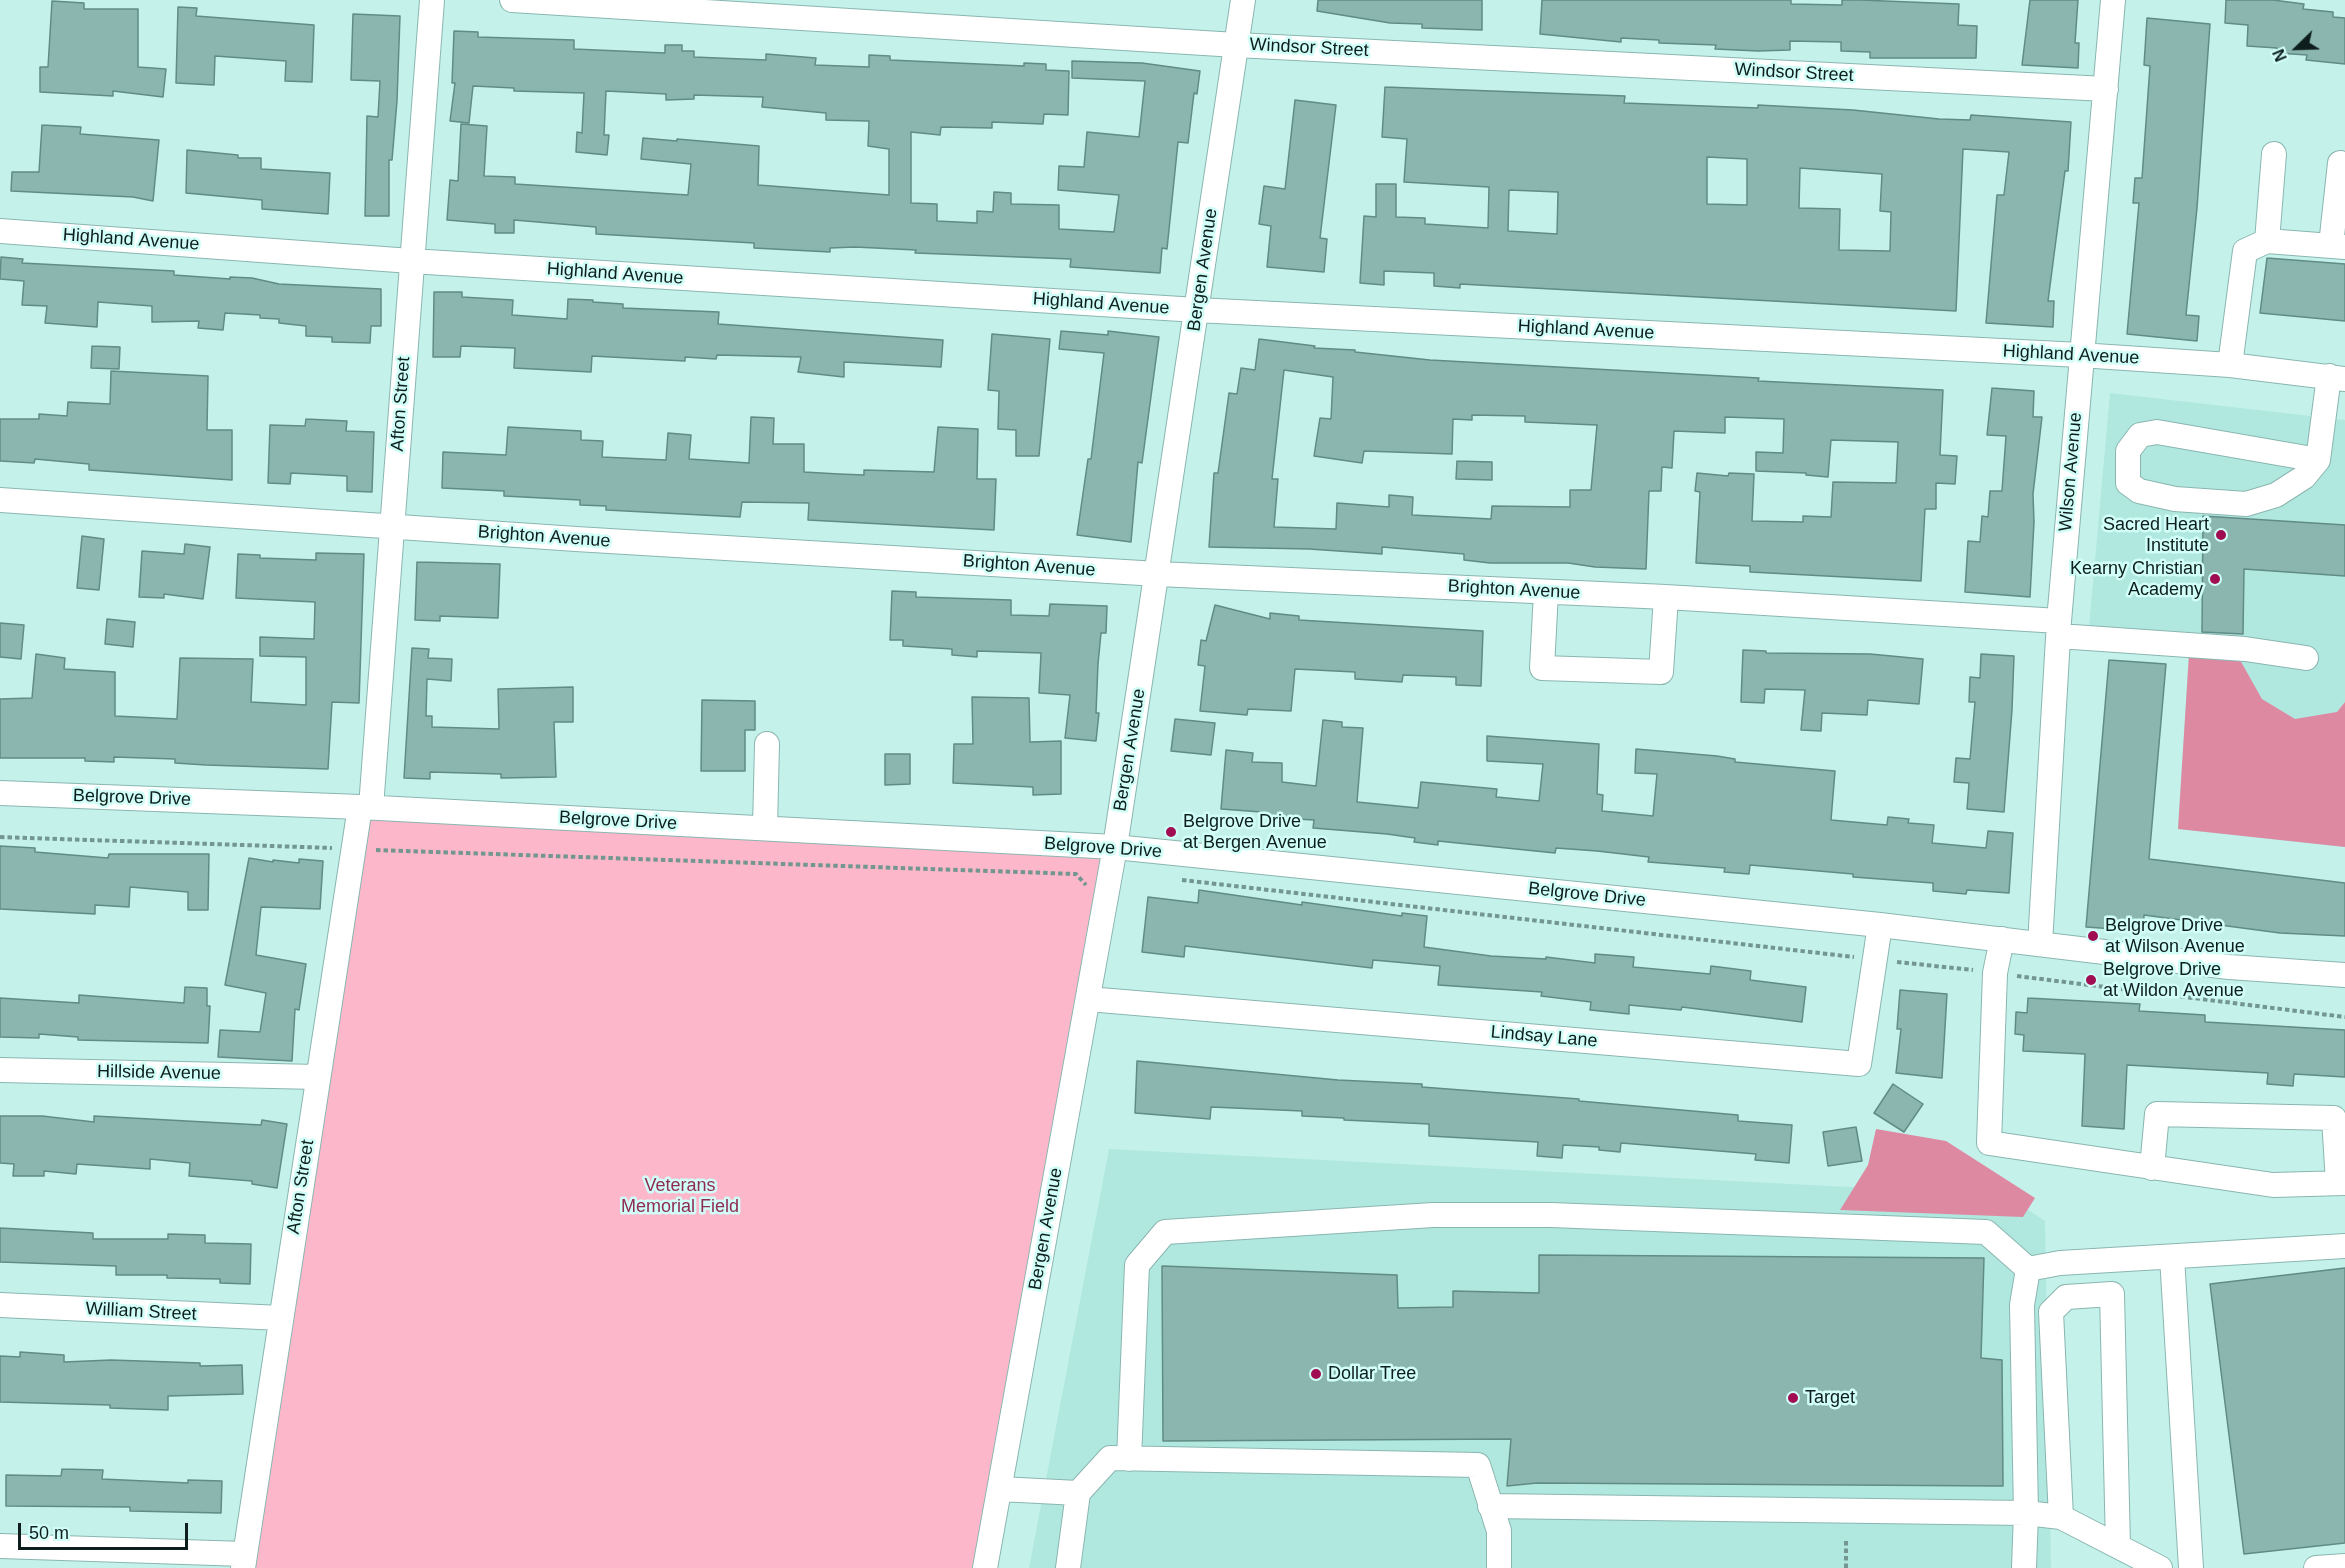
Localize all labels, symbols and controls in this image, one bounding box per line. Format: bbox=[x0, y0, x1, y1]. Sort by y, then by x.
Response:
north arrow bbox=[2267, 18, 2327, 78]
street label: Windsor Street bbox=[1249, 34, 1369, 62]
text: N bbox=[2270, 47, 2290, 64]
street label: Windsor Street bbox=[1734, 59, 1854, 87]
street label: Bergen Avenue bbox=[1184, 207, 1222, 333]
street label: Highland Avenue bbox=[62, 224, 200, 256]
street label: Highland Avenue bbox=[546, 258, 684, 290]
street label: Highland Avenue bbox=[1032, 288, 1170, 320]
street label: Highland Avenue bbox=[1517, 316, 1655, 344]
street label: Highland Avenue bbox=[2002, 341, 2140, 369]
street label: Afton Street bbox=[387, 356, 415, 452]
street label: Wilson Avenue bbox=[2055, 411, 2087, 533]
place label: Sacred Heart Institute bbox=[2103, 514, 2209, 556]
street label: Brighton Avenue bbox=[477, 522, 611, 552]
marker: Sacred Heart Institute bbox=[2214, 528, 2228, 542]
street label: Brighton Avenue bbox=[962, 551, 1096, 581]
place label: Kearny Christian Academy bbox=[2070, 558, 2203, 600]
marker: Kearny Christian Academy bbox=[2208, 572, 2222, 586]
street label: Brighton Avenue bbox=[1447, 576, 1581, 604]
street label: Bergen Avenue bbox=[1110, 687, 1150, 813]
street label: Belgrove Drive bbox=[73, 785, 191, 811]
street label: Belgrove Drive bbox=[558, 807, 678, 835]
place label: Belgrove Drive at Bergen Avenue bbox=[1183, 811, 1327, 854]
marker: Belgrove Drive at Bergen Avenue bbox=[1164, 825, 1178, 839]
street label: Belgrove Drive bbox=[1043, 833, 1163, 863]
street label: Belgrove Drive bbox=[1527, 878, 1647, 912]
place label: Belgrove Drive at Wilson Avenue bbox=[2105, 915, 2245, 958]
marker: Belgrove Drive at Wilson Avenue bbox=[2086, 929, 2100, 943]
place label: Belgrove Drive at Wildon Avenue bbox=[2103, 959, 2244, 1002]
marker: Belgrove Drive at Wildon Avenue bbox=[2084, 973, 2098, 987]
street label: Lindsay Lane bbox=[1490, 1022, 1598, 1052]
street label: Hillside Avenue bbox=[97, 1061, 221, 1085]
street label: Afton Street bbox=[283, 1138, 319, 1236]
street label: Bergen Avenue bbox=[1025, 1166, 1067, 1292]
park label: Veterans Memorial Field bbox=[621, 1175, 739, 1218]
street label: William Street bbox=[85, 1298, 197, 1326]
place label: Dollar Tree bbox=[1328, 1363, 1416, 1385]
marker: Dollar Tree bbox=[1309, 1367, 1323, 1381]
place label: Target bbox=[1805, 1387, 1855, 1409]
marker: Target bbox=[1786, 1391, 1800, 1405]
scale bar bbox=[21, 1511, 190, 1549]
text: 50 m bbox=[29, 1523, 69, 1543]

